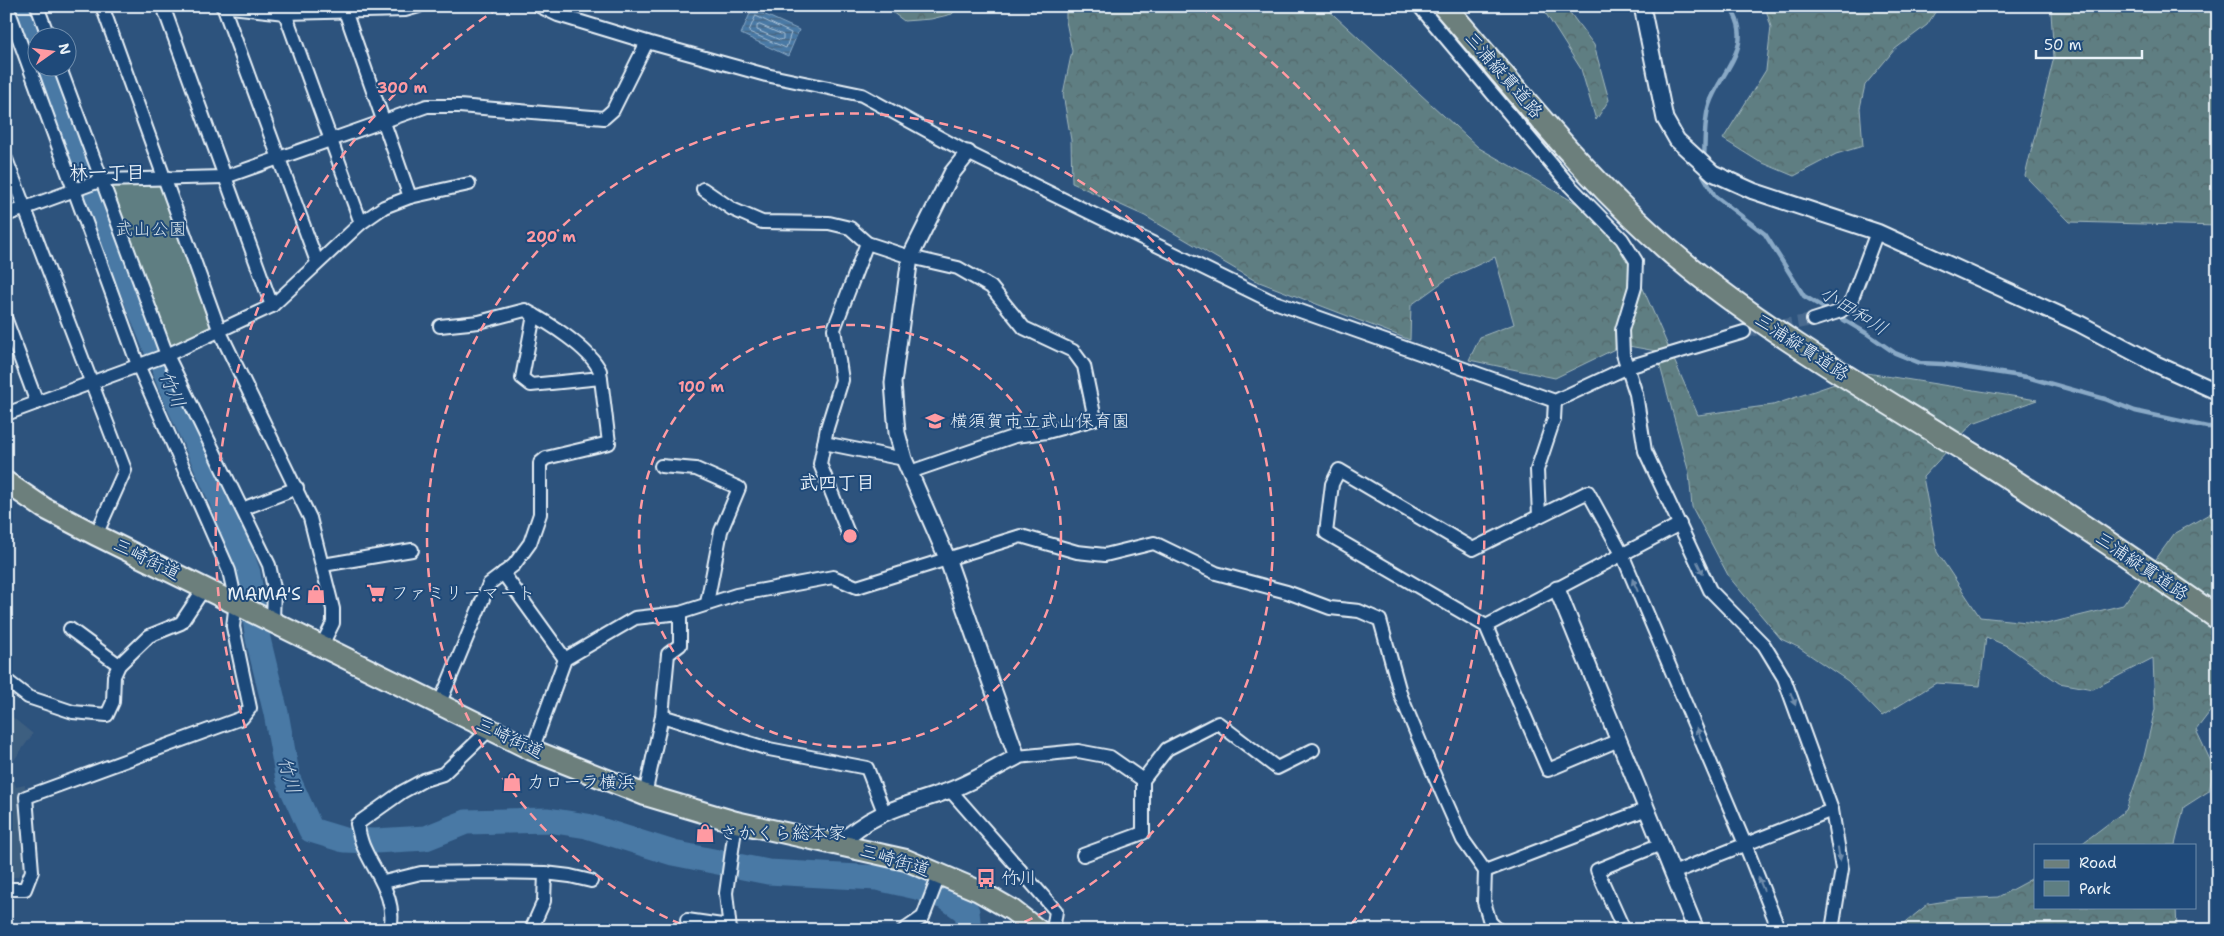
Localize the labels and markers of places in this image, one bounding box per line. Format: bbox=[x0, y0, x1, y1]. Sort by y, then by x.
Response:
place label: 横須賀市立武山保育園 bbox=[950, 409, 1130, 433]
school or university icon: 横須賀市立武山保育園 bbox=[924, 410, 946, 432]
centre of rings bbox=[841, 527, 859, 545]
place label: ファミリーマート bbox=[391, 581, 535, 605]
place label: MAMA'S bbox=[227, 582, 301, 606]
supermarket icon: ファミリーマート bbox=[365, 582, 387, 604]
shop icon: MAMA'S bbox=[305, 583, 327, 605]
place label: カローラ横浜 bbox=[527, 770, 635, 794]
shop icon: カローラ横浜 bbox=[501, 771, 523, 793]
place label: さかくら総本家 bbox=[720, 821, 846, 845]
shop icon: さかくら総本家 bbox=[694, 822, 716, 844]
place label: 竹川 bbox=[1001, 866, 1037, 890]
bus stop icon: 竹川 bbox=[975, 867, 997, 889]

